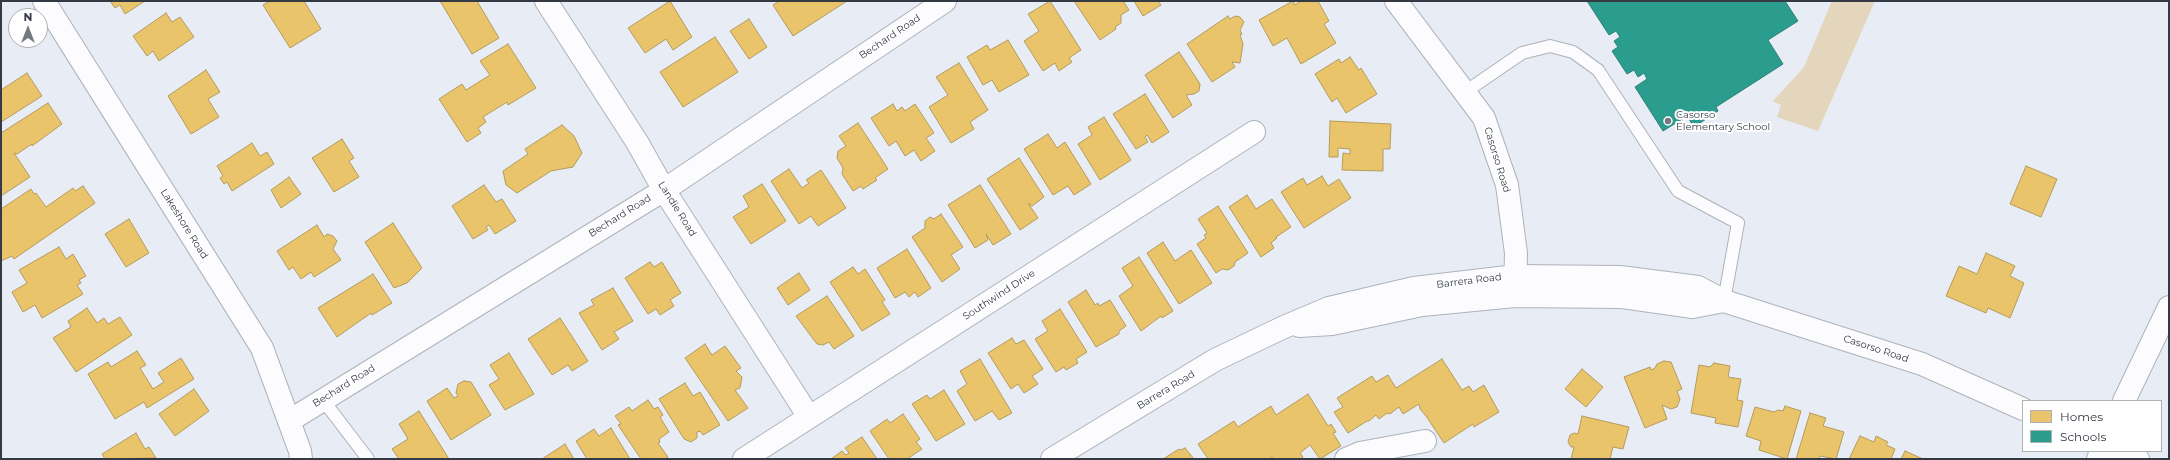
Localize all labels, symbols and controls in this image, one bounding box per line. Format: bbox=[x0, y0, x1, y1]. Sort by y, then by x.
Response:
north arrow bbox=[8, 8, 48, 48]
text: N bbox=[24, 10, 32, 24]
street label: Bechard Road bbox=[857, 12, 923, 62]
place label: Casorso Elementary School bbox=[1676, 109, 1770, 132]
marker: Casorso Elementary School bbox=[1663, 116, 1673, 126]
street label: Casorso Road bbox=[1481, 126, 1513, 194]
street label: Landie Road bbox=[655, 179, 699, 239]
street label: Lakeshore Road bbox=[158, 187, 210, 261]
street label: Bechard Road bbox=[587, 192, 653, 240]
street label: Southwind Drive bbox=[961, 267, 1037, 323]
street label: Barrera Road bbox=[1436, 271, 1502, 291]
street label: Casorso Road bbox=[1842, 333, 1910, 365]
street label: Bechard Road bbox=[311, 362, 377, 410]
street label: Barrera Road bbox=[1135, 368, 1197, 412]
legend bbox=[2022, 400, 2162, 452]
text: Homes bbox=[2060, 409, 2103, 424]
text: Schools bbox=[2060, 429, 2106, 444]

